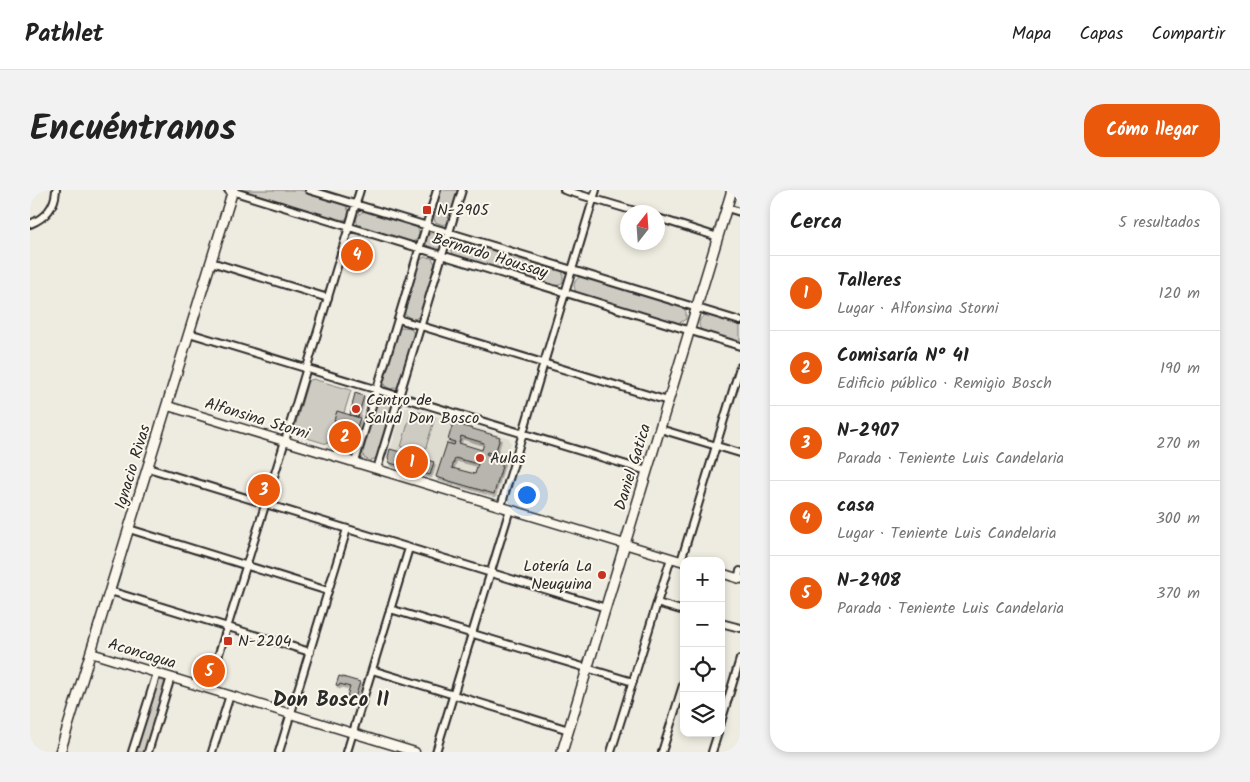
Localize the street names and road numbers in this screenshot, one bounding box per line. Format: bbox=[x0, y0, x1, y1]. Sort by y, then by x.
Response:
street label: Bernardo Houssay bbox=[429, 227, 551, 286]
street label: Alfonsina Storni bbox=[202, 391, 313, 447]
street label: Daniel Gatica bbox=[608, 420, 658, 514]
street label: Ignacio Rivas bbox=[108, 421, 158, 512]
street label: Aconcagua bbox=[105, 632, 179, 676]

